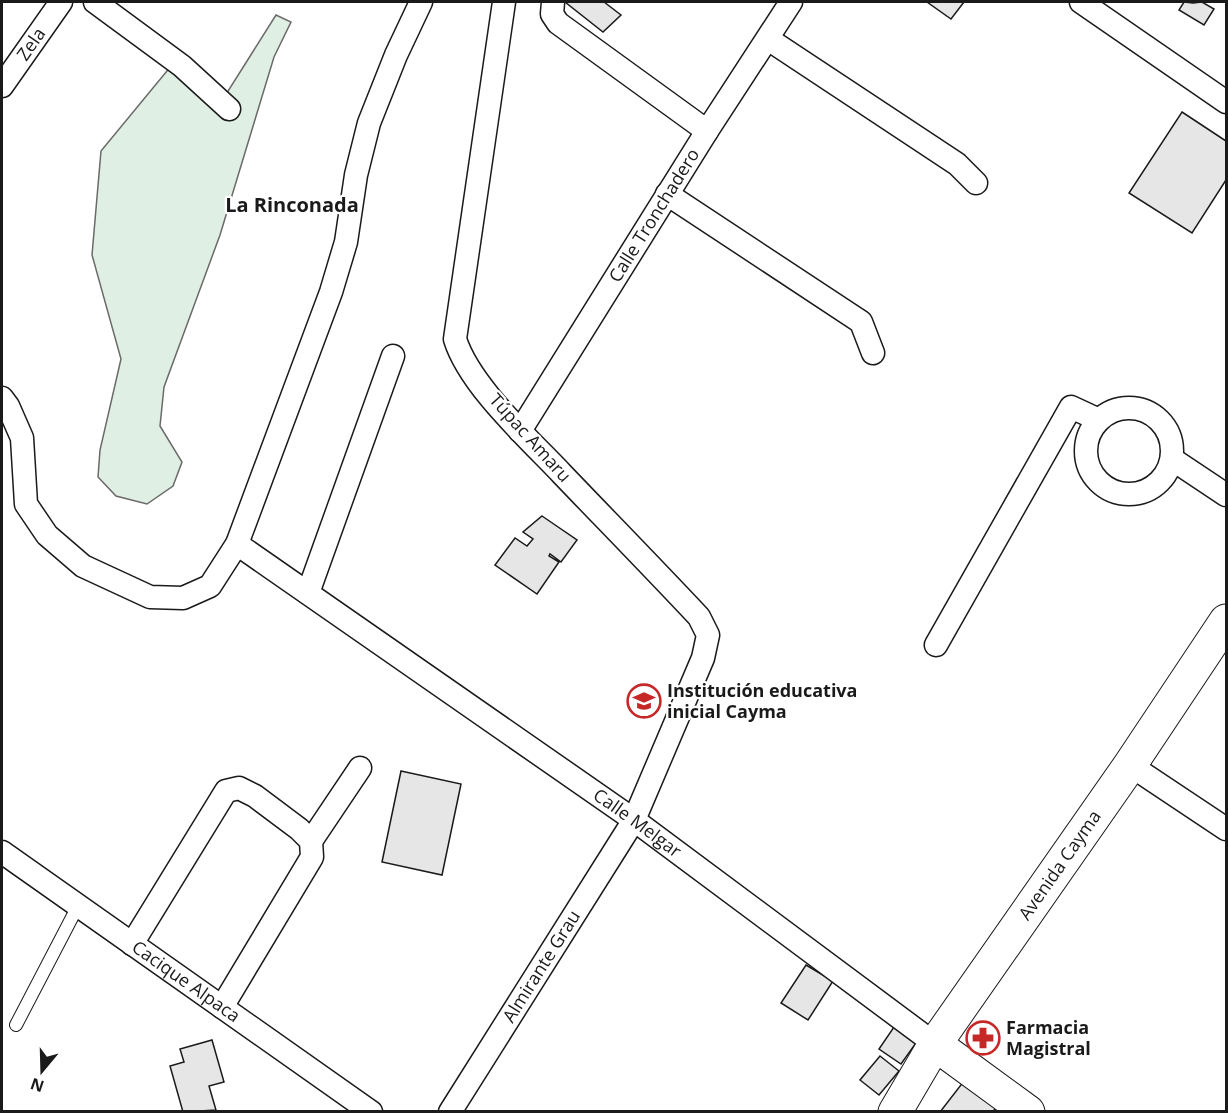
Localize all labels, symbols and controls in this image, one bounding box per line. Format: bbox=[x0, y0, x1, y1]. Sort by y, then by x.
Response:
street label: Zela bbox=[11, 22, 50, 65]
street label: Calle Tronchadero bbox=[603, 143, 704, 286]
district label: La Rinconada bbox=[225, 191, 359, 218]
street label: Túpac Amaru bbox=[484, 388, 577, 487]
place label: Institución educativa inicial Cayma bbox=[667, 678, 858, 723]
school or university icon: Institución educativa inicial Cayma bbox=[626, 683, 662, 719]
street label: Calle Melgar bbox=[589, 782, 687, 863]
street label: Avenida Cayma bbox=[1012, 805, 1106, 924]
street label: Almirante Grau bbox=[496, 905, 585, 1027]
street label: Cacique Alpaca bbox=[128, 934, 245, 1027]
place label: Farmacia Magistral bbox=[1006, 1015, 1091, 1060]
pharmacy icon: Farmacia Magistral bbox=[965, 1020, 1001, 1056]
north arrow bbox=[12, 1041, 72, 1101]
text: N bbox=[27, 1073, 47, 1098]

